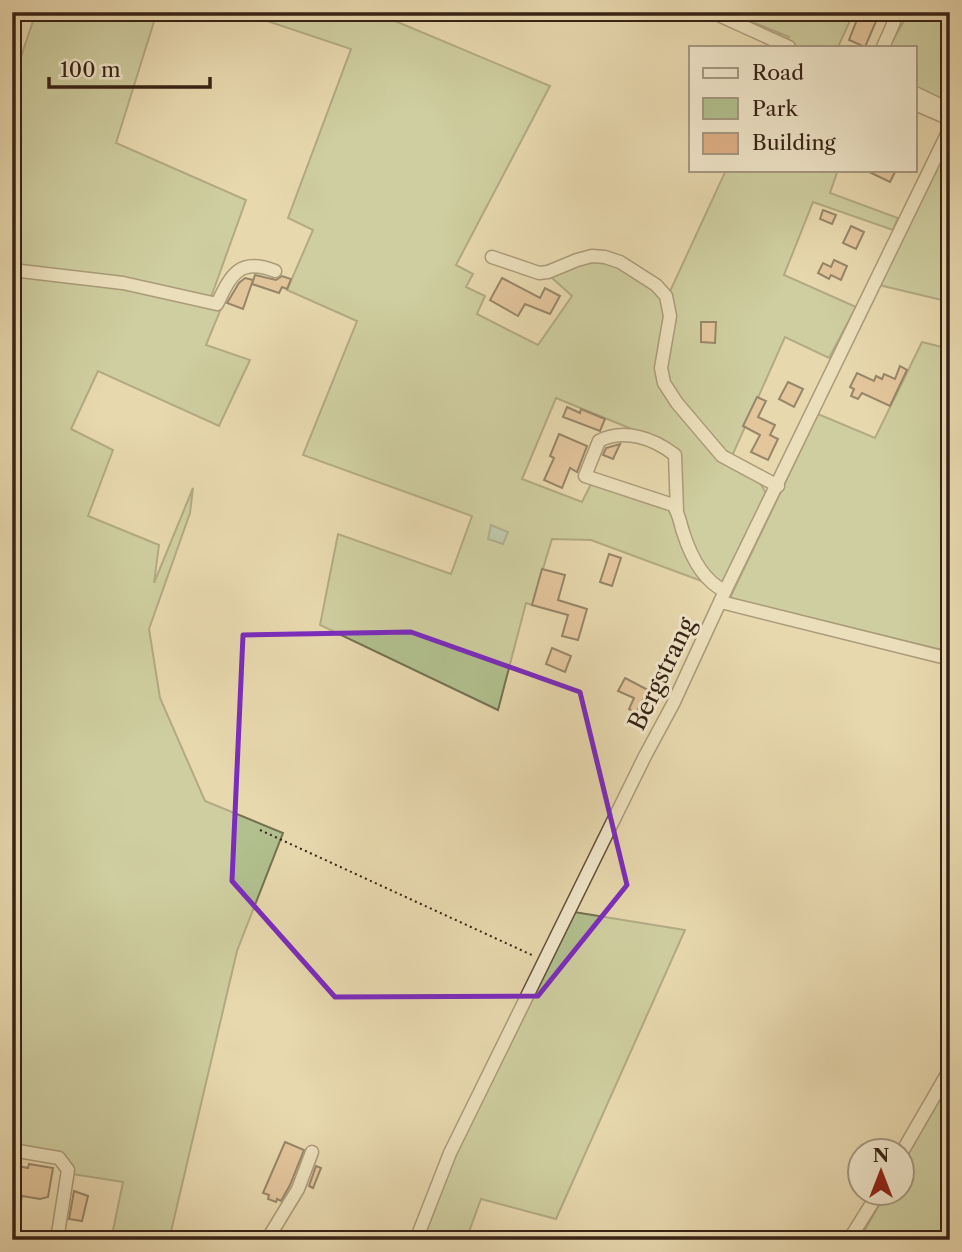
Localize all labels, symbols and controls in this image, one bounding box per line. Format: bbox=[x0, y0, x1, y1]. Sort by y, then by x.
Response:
scale bar bbox=[49, 46, 210, 90]
legend bbox=[689, 46, 916, 172]
text: 100 m bbox=[60, 57, 121, 82]
text: Road bbox=[752, 60, 804, 85]
text: Park bbox=[752, 96, 798, 121]
text: Building bbox=[752, 130, 837, 155]
street label: Bergstrang bbox=[622, 612, 701, 735]
north arrow bbox=[846, 1136, 916, 1206]
text: N bbox=[873, 1144, 889, 1167]

